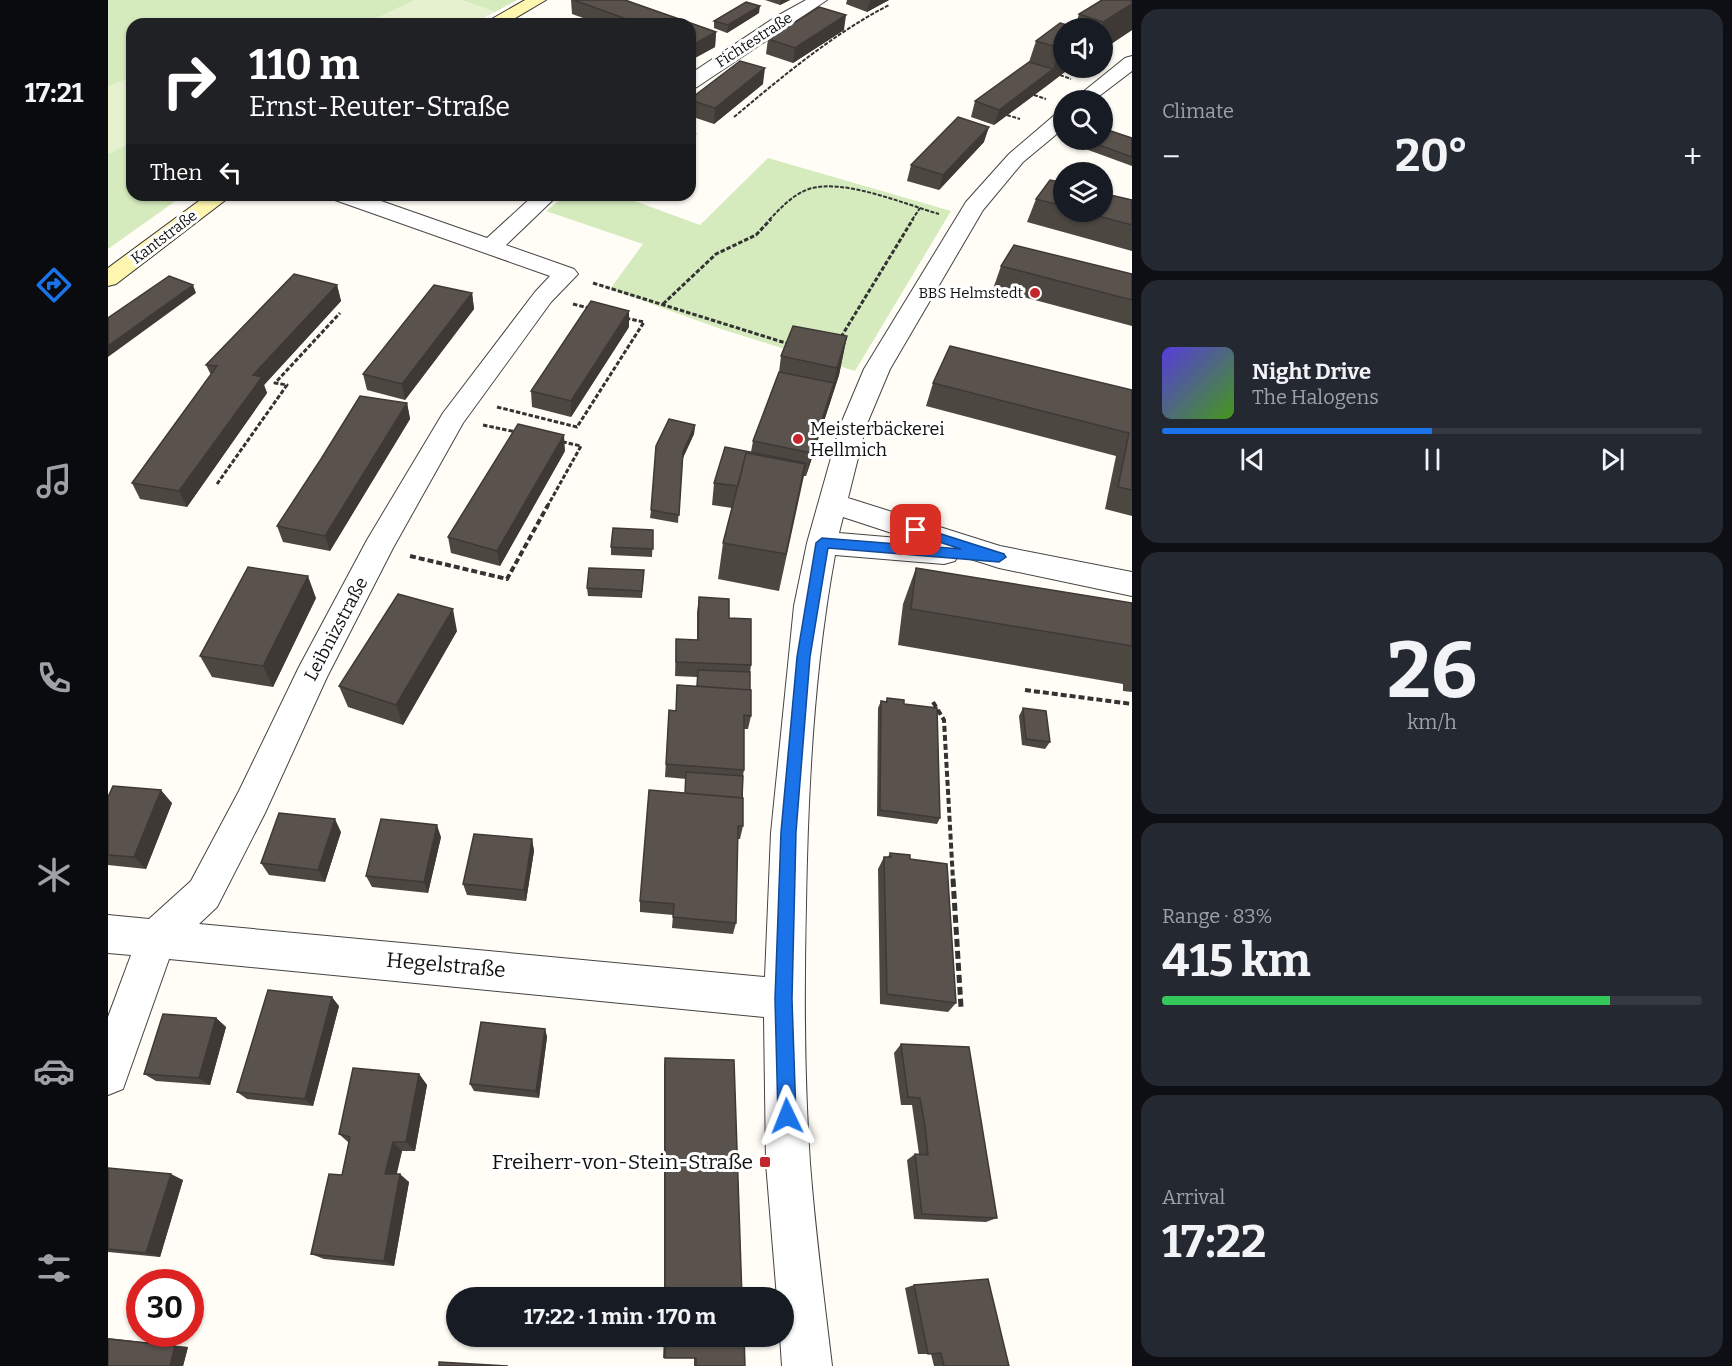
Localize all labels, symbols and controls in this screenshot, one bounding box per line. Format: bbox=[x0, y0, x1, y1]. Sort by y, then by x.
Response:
street label: Fichtestraße bbox=[712, 9, 796, 71]
map controls bbox=[1053, 18, 1113, 222]
button: sound bbox=[1053, 18, 1113, 78]
text: 110 m bbox=[249, 40, 360, 90]
icon: right bbox=[150, 42, 228, 120]
text: 17:21 bbox=[24, 77, 84, 109]
button: search bbox=[1053, 90, 1113, 150]
text: Ernst-Reuter-Straße bbox=[249, 91, 510, 123]
text: Climate bbox=[1162, 99, 1234, 123]
text: 20° bbox=[1395, 129, 1468, 183]
text: − bbox=[1162, 137, 1180, 177]
text: + bbox=[1683, 137, 1702, 177]
icon: left bbox=[214, 156, 247, 189]
text: Then bbox=[150, 159, 202, 186]
button: layers bbox=[1053, 162, 1113, 222]
street label: Kantstraße bbox=[128, 206, 200, 268]
icon: directions bbox=[33, 264, 75, 306]
place label: BBS Helmstedt bbox=[919, 284, 1024, 302]
marker: BBS Helmstedt bbox=[1028, 286, 1042, 300]
text: Night Drive bbox=[1252, 358, 1371, 385]
text: The Halogens bbox=[1252, 385, 1379, 409]
place label: Meisterbäckerei Hellmich bbox=[810, 418, 945, 461]
marker: Meisterbäckerei Hellmich bbox=[791, 432, 805, 446]
icon: previous bbox=[1236, 443, 1269, 476]
icon: pause bbox=[1416, 443, 1449, 476]
icon: next bbox=[1596, 443, 1629, 476]
icon: music bbox=[33, 460, 75, 502]
pin bbox=[890, 504, 941, 555]
icon: arrive bbox=[899, 513, 932, 546]
street label: Leibnizstraße bbox=[299, 573, 373, 685]
text: 26 bbox=[1387, 624, 1477, 718]
icon: phone bbox=[33, 657, 75, 699]
text: km/h bbox=[1407, 710, 1457, 734]
icon: climate bbox=[33, 854, 75, 896]
text: Range · 83% bbox=[1162, 904, 1272, 928]
text: 415 km bbox=[1162, 934, 1311, 988]
street label: Hegelstraße bbox=[385, 947, 507, 983]
icon: car bbox=[33, 1050, 75, 1092]
position arrow bbox=[755, 1084, 819, 1148]
place label: Freiherr-von-Stein-Straße bbox=[492, 1149, 753, 1175]
marker: Freiherr-von-Stein-Straße bbox=[758, 1155, 772, 1169]
text: Arrival bbox=[1162, 1185, 1225, 1209]
text: 17:22 bbox=[1162, 1215, 1266, 1269]
icon: filters bbox=[33, 1247, 75, 1289]
speed limit sign: 30 bbox=[126, 1269, 204, 1347]
text: 17:22 · 1 min · 170 m bbox=[524, 1303, 716, 1330]

